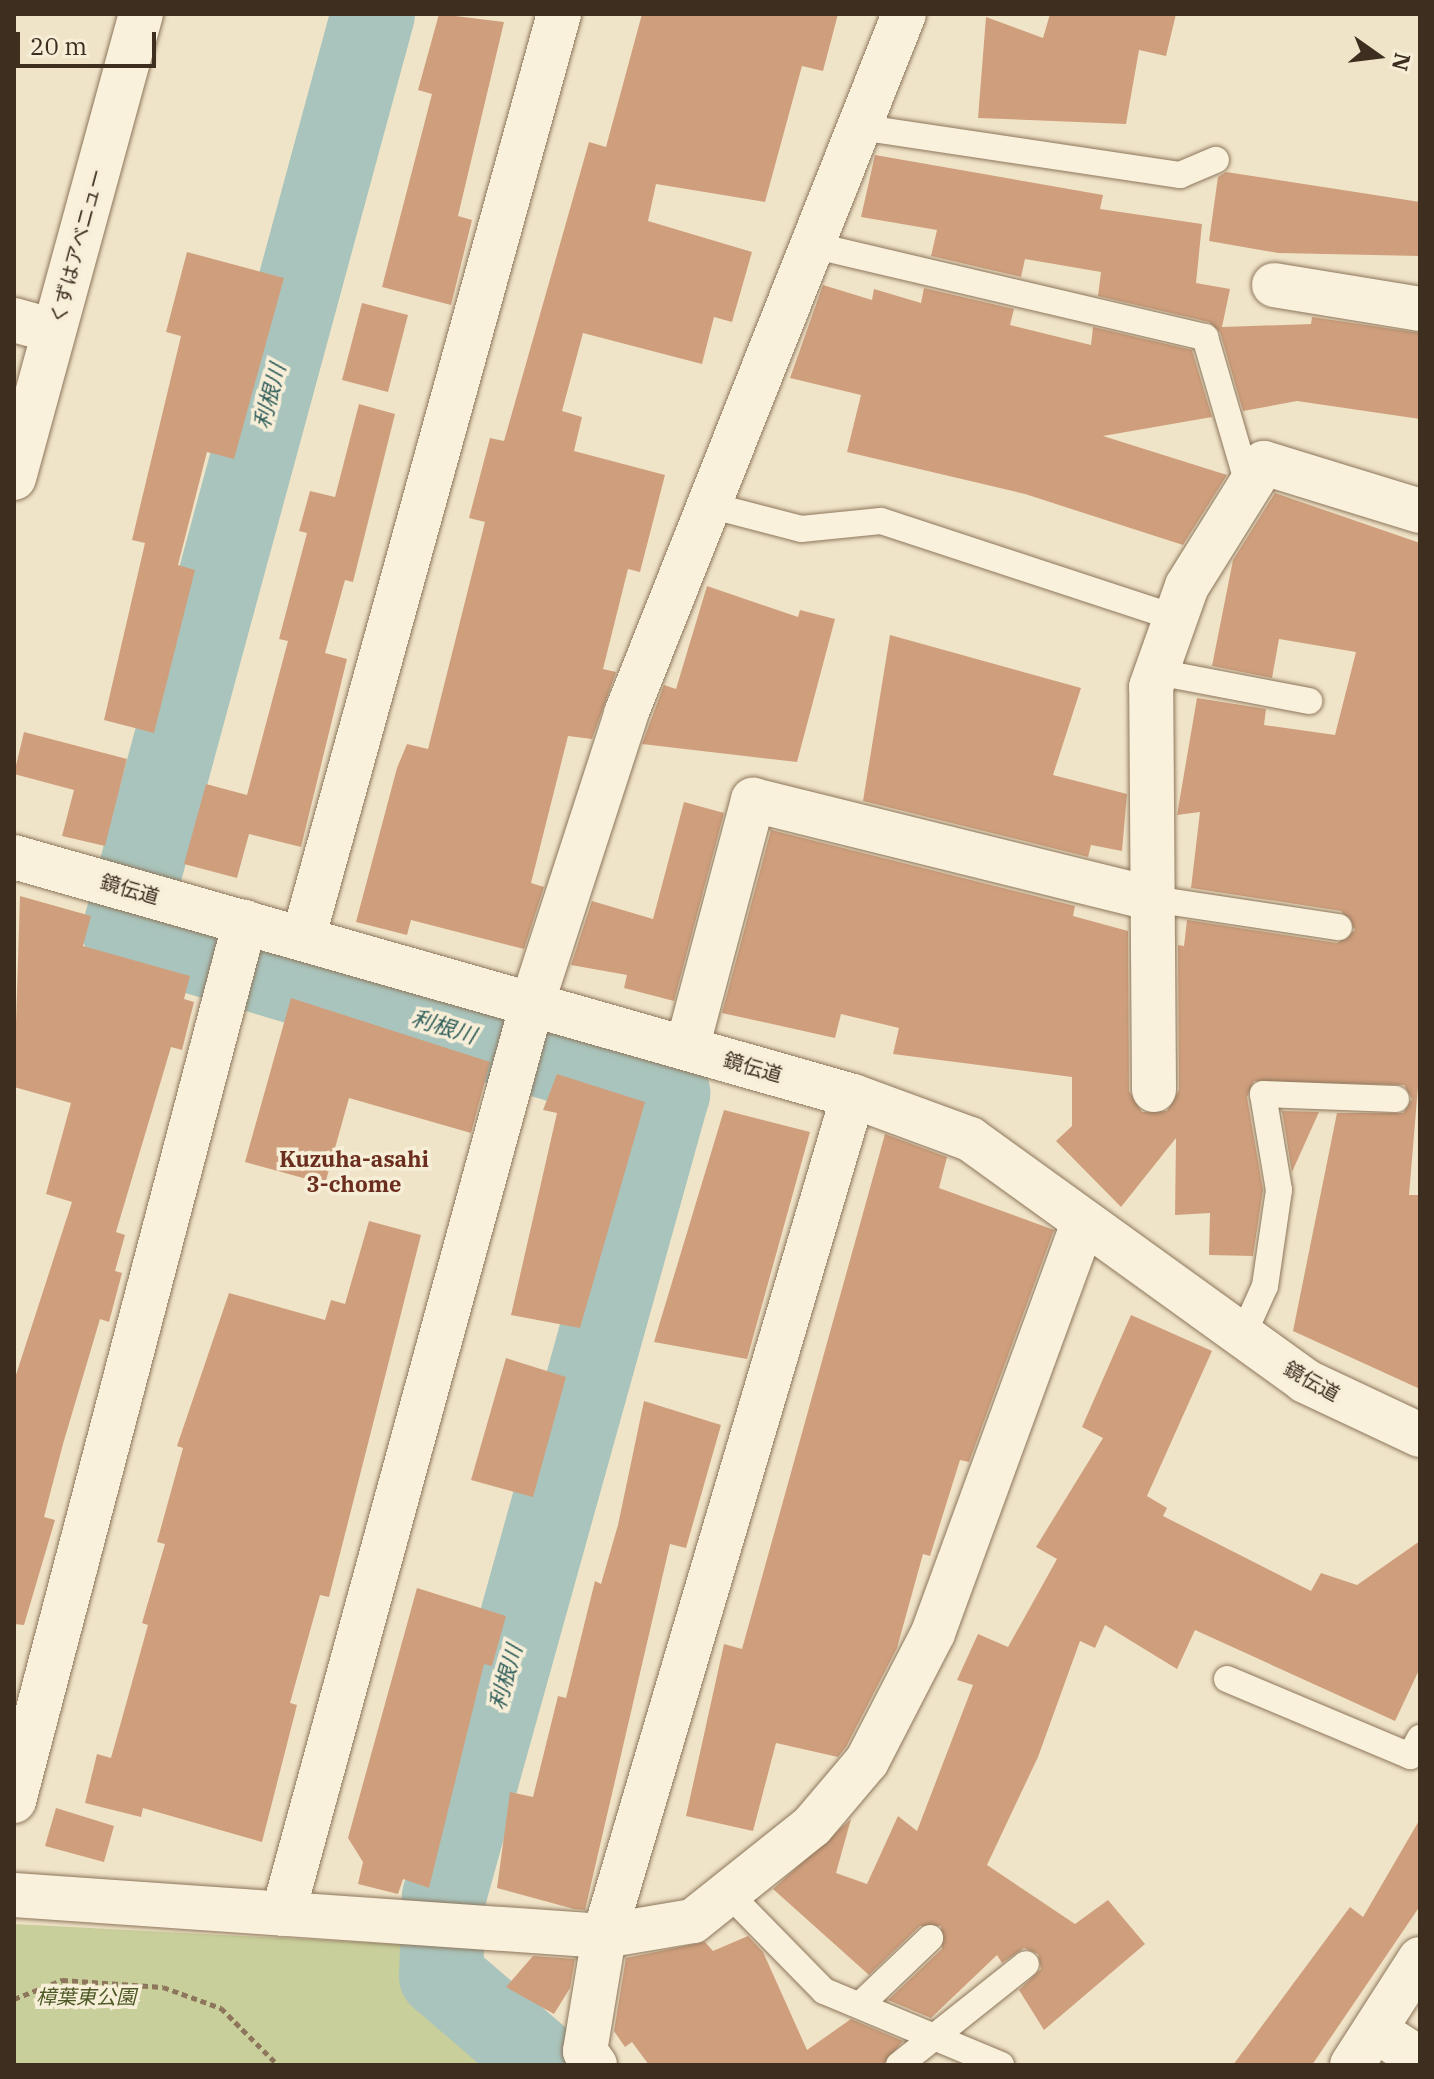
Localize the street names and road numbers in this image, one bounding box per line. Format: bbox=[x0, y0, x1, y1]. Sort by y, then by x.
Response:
street label: くずはアベニュー bbox=[45, 166, 109, 326]
street label: 鏡伝道 bbox=[98, 869, 162, 909]
street label: 鏡伝道 bbox=[721, 1047, 785, 1087]
street label: 鏡伝道 bbox=[1280, 1356, 1344, 1406]

